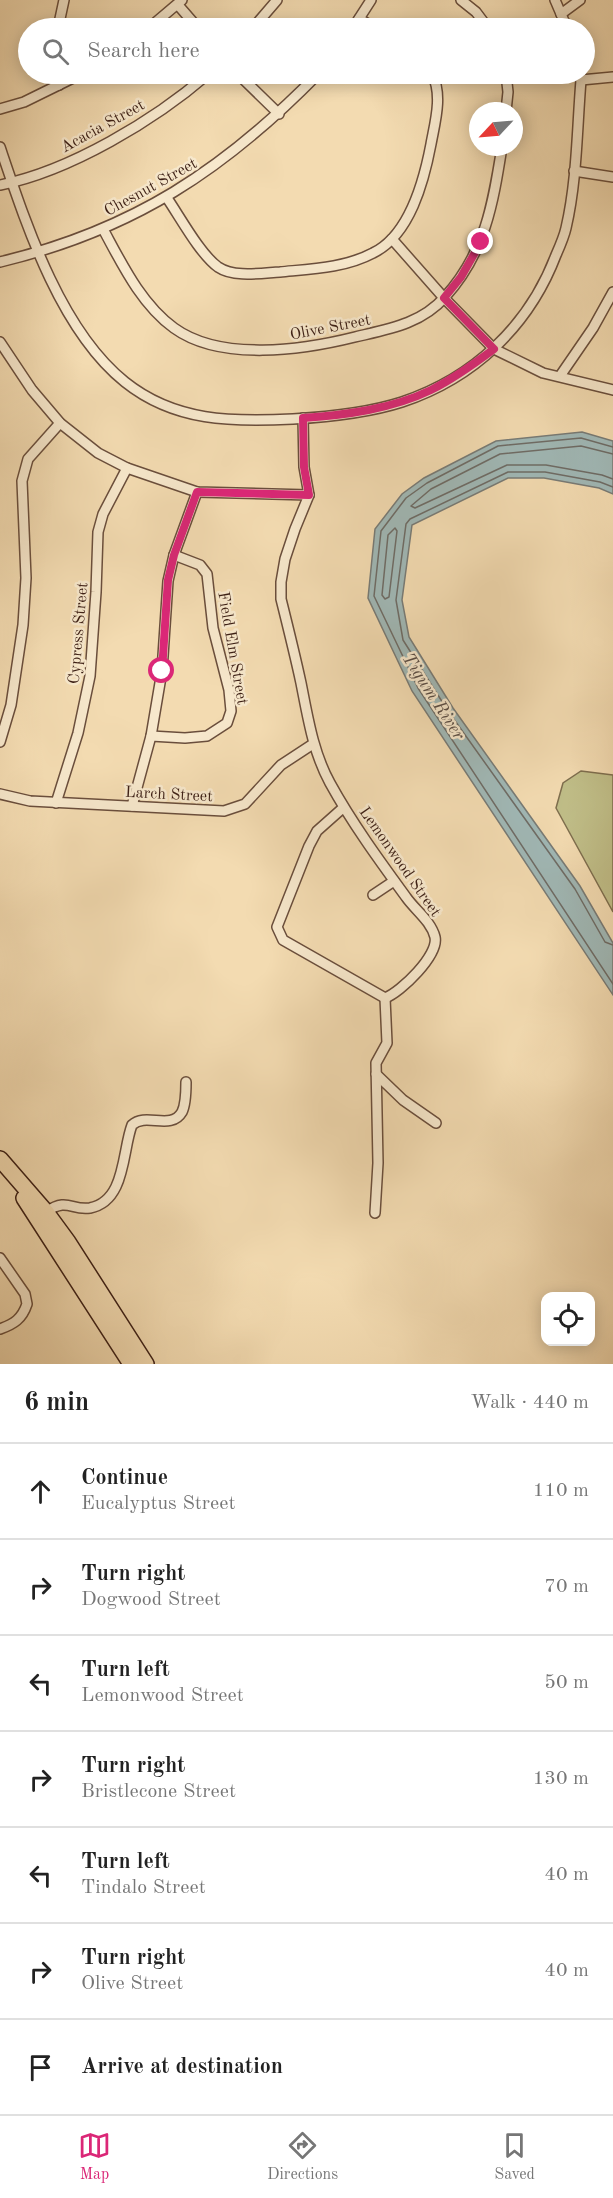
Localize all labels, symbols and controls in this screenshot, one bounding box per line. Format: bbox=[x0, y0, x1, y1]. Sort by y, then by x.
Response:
search box bbox=[18, 18, 595, 84]
icon: search bbox=[39, 35, 72, 68]
text: Search here bbox=[87, 40, 200, 62]
street label: Acacia Street bbox=[58, 97, 148, 156]
north arrow bbox=[469, 102, 523, 156]
street label: Chesnut Street bbox=[102, 155, 200, 220]
route end bbox=[467, 228, 493, 254]
street label: Olive Street bbox=[289, 312, 372, 344]
street label: Cypress Street bbox=[67, 581, 91, 685]
street label: Field Elm Street bbox=[214, 591, 250, 707]
water label: Tigum River bbox=[399, 650, 468, 744]
route start bbox=[148, 657, 174, 683]
street label: Larch Street bbox=[125, 785, 214, 805]
street label: Lemonwood Street bbox=[355, 804, 443, 920]
map controls bbox=[541, 1292, 595, 1346]
button: locate bbox=[541, 1292, 595, 1346]
text: 6 min bbox=[24, 1390, 89, 1416]
text: Walk · 440 m bbox=[470, 1393, 589, 1413]
text: Continue bbox=[81, 1467, 168, 1489]
icon: ahead bbox=[24, 1475, 57, 1508]
text: 110 m bbox=[533, 1481, 589, 1501]
text: Eucalyptus Street bbox=[81, 1494, 235, 1514]
text: Turn right bbox=[81, 1563, 185, 1585]
icon: right bbox=[24, 1571, 57, 1604]
text: 70 m bbox=[544, 1577, 589, 1597]
text: Dogwood Street bbox=[81, 1590, 221, 1610]
text: Turn left bbox=[81, 1659, 170, 1681]
icon: left bbox=[24, 1667, 57, 1700]
text: 50 m bbox=[544, 1673, 589, 1693]
text: Lemonwood Street bbox=[81, 1686, 244, 1706]
text: Turn right bbox=[81, 1755, 185, 1777]
icon: right bbox=[24, 1763, 57, 1796]
text: 130 m bbox=[533, 1769, 589, 1789]
text: Bristlecone Street bbox=[81, 1782, 236, 1802]
text: Turn left bbox=[81, 1851, 170, 1873]
icon: left bbox=[24, 1859, 57, 1892]
text: 40 m bbox=[544, 1865, 589, 1885]
text: Tindalo Street bbox=[81, 1878, 206, 1898]
text: Turn right bbox=[81, 1947, 185, 1969]
icon: right bbox=[24, 1955, 57, 1988]
text: 40 m bbox=[544, 1961, 589, 1981]
text: Olive Street bbox=[81, 1974, 183, 1994]
icon: arrive bbox=[24, 2051, 57, 2084]
text: Arrive at destination bbox=[81, 2056, 283, 2078]
tab: Map bbox=[78, 2129, 111, 2185]
tab: Directions bbox=[267, 2129, 338, 2185]
tab: Saved bbox=[494, 2129, 535, 2185]

